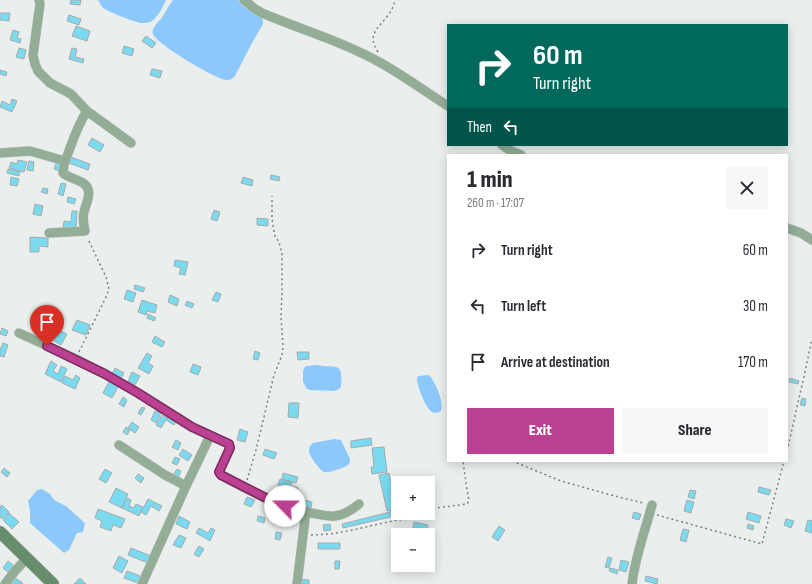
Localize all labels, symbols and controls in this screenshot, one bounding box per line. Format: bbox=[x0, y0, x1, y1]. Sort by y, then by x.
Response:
text: 60 m bbox=[533, 39, 582, 72]
icon: right bbox=[467, 40, 519, 92]
text: Turn right bbox=[533, 73, 591, 94]
icon: left bbox=[500, 116, 522, 138]
text: Then bbox=[467, 118, 492, 137]
text: 1 min bbox=[467, 165, 513, 194]
button: close bbox=[726, 167, 768, 209]
text: 260 m · 17:07 bbox=[467, 195, 524, 211]
icon: right bbox=[467, 239, 489, 261]
text: Turn right bbox=[501, 241, 553, 260]
text: 60 m bbox=[743, 241, 768, 260]
icon: left bbox=[467, 295, 489, 317]
text: Turn left bbox=[501, 297, 546, 316]
text: 30 m bbox=[743, 297, 768, 316]
pin bbox=[30, 305, 64, 346]
icon: arrive bbox=[36, 311, 58, 333]
icon: arrive bbox=[467, 351, 489, 373]
text: Arrive at destination bbox=[501, 353, 610, 372]
text: 170 m bbox=[738, 353, 768, 372]
button: Exit bbox=[467, 408, 614, 454]
button: Share bbox=[622, 408, 768, 454]
map controls bbox=[391, 476, 435, 572]
button: + bbox=[391, 476, 435, 520]
position arrow bbox=[264, 485, 306, 527]
button: − bbox=[391, 528, 435, 572]

